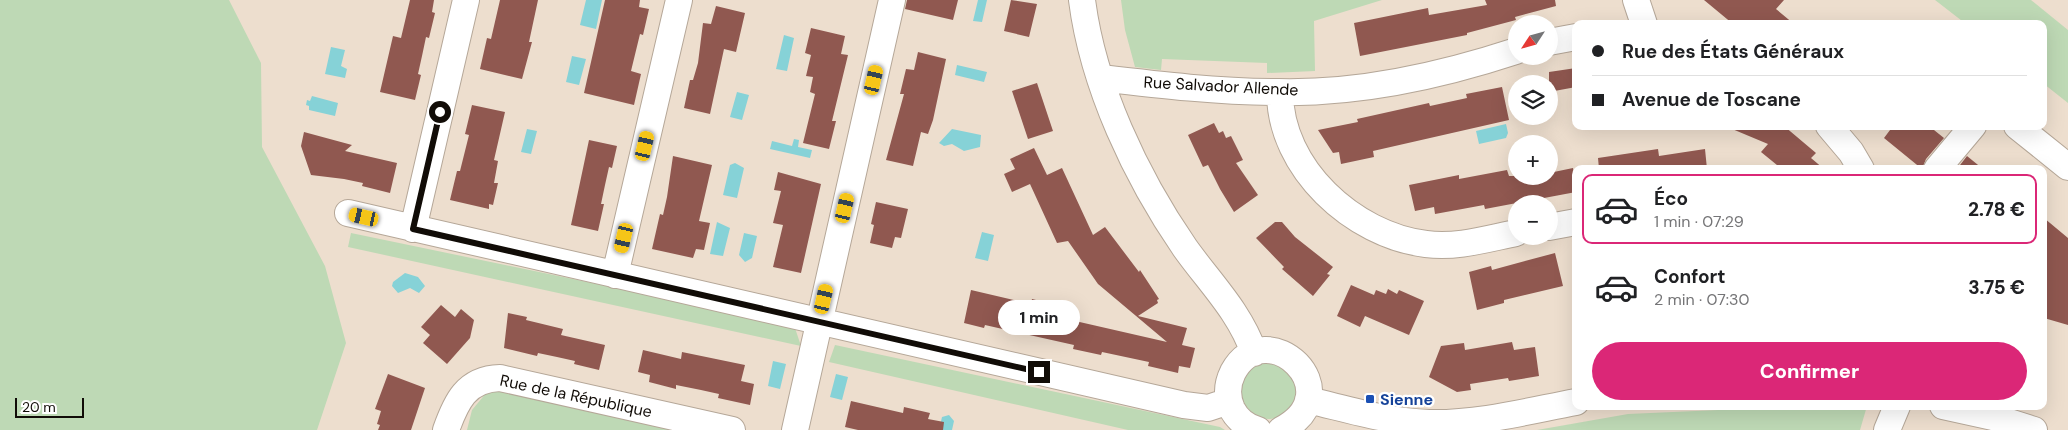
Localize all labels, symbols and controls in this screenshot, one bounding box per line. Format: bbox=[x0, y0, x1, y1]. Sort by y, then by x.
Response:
north arrow bbox=[1508, 15, 1558, 65]
map controls bbox=[1508, 15, 1558, 245]
text: Rue des États Généraux bbox=[1622, 39, 1844, 64]
car bbox=[863, 64, 884, 96]
street label: Rue Salvador Allende bbox=[1143, 71, 1299, 101]
button: layers bbox=[1508, 75, 1558, 125]
text: Avenue de Toscane bbox=[1622, 87, 1801, 112]
route start bbox=[429, 101, 451, 123]
car bbox=[634, 130, 655, 162]
button: + bbox=[1508, 135, 1558, 185]
text: Éco bbox=[1654, 186, 1688, 211]
icon: car bbox=[1594, 187, 1639, 232]
car bbox=[834, 192, 855, 224]
button: − bbox=[1508, 195, 1558, 245]
text: 2.78 € bbox=[1968, 197, 2025, 222]
car bbox=[347, 206, 380, 228]
text: 1 min · 07:29 bbox=[1654, 211, 1744, 232]
car bbox=[613, 222, 634, 254]
text: Confort bbox=[1654, 264, 1726, 289]
icon: car bbox=[1594, 265, 1639, 310]
text: 3.75 € bbox=[1968, 275, 2025, 300]
car bbox=[813, 283, 834, 315]
text: 2 min · 07:30 bbox=[1654, 289, 1749, 310]
callout: 1 min bbox=[998, 300, 1080, 334]
text: 1 min bbox=[1019, 307, 1059, 328]
button: Confirmer bbox=[1592, 342, 2027, 400]
route end bbox=[1028, 361, 1050, 383]
street label: Rue de la République bbox=[498, 370, 654, 422]
place label: Sienne bbox=[1380, 389, 1433, 410]
marker: Sienne bbox=[1364, 393, 1376, 405]
scale bar bbox=[15, 395, 84, 418]
text: 20 m bbox=[22, 398, 56, 416]

